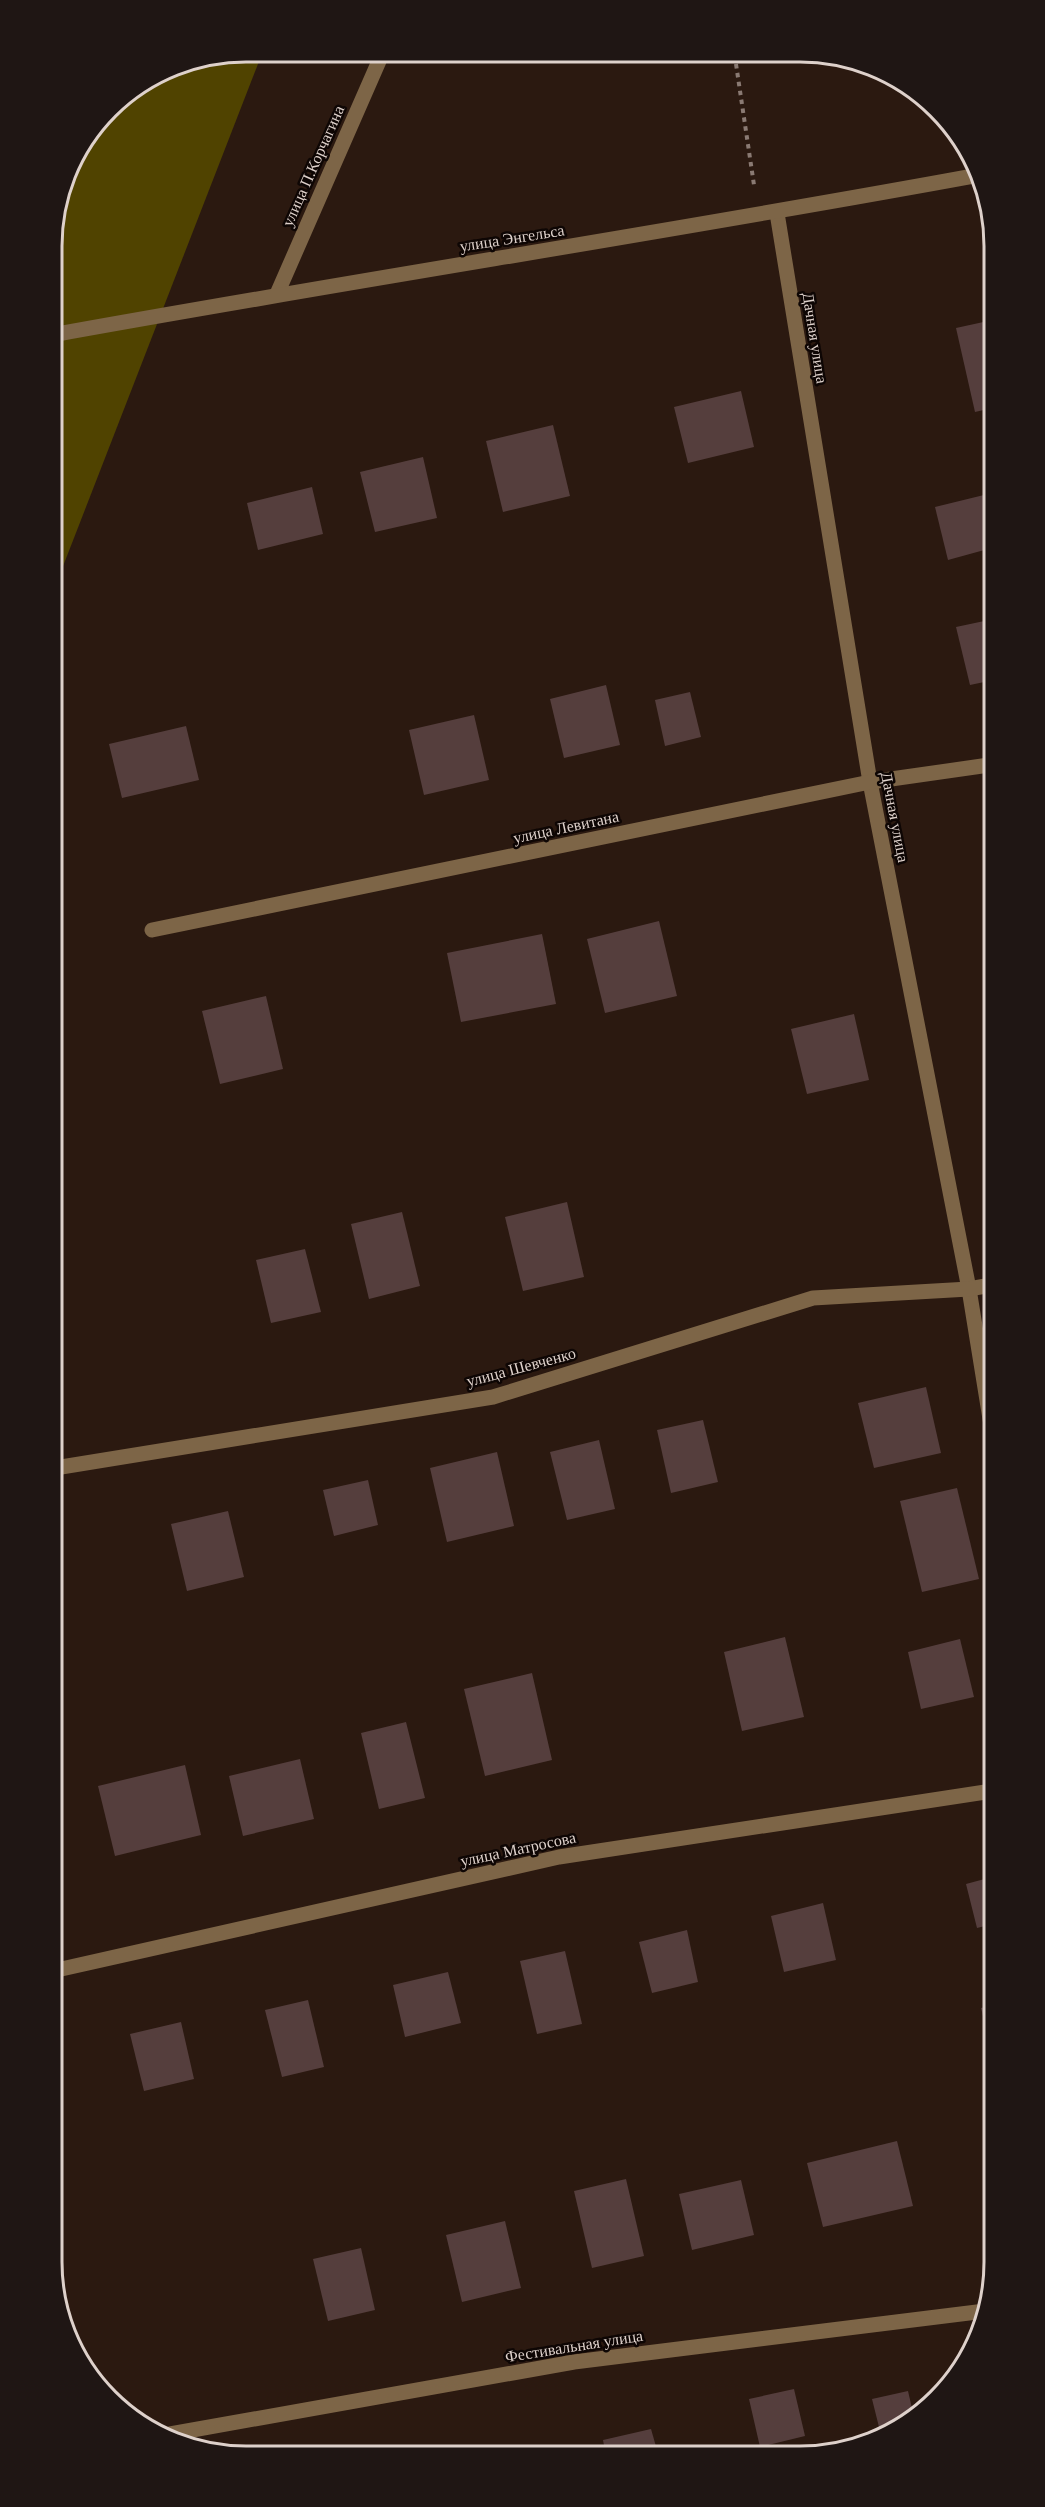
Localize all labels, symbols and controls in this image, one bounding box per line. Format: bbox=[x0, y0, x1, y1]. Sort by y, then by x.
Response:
street label: улица П.Корчагина bbox=[279, 103, 348, 229]
street label: улица Энгельса bbox=[458, 221, 566, 256]
street label: Дачная улица bbox=[798, 291, 831, 385]
street label: Дачная улица bbox=[877, 770, 912, 864]
street label: улица Левитана bbox=[512, 808, 621, 847]
street label: улица Шевченко bbox=[465, 1344, 578, 1391]
street label: улица Матросова bbox=[459, 1828, 577, 1871]
street label: Фестивальная улица bbox=[504, 2327, 644, 2366]

